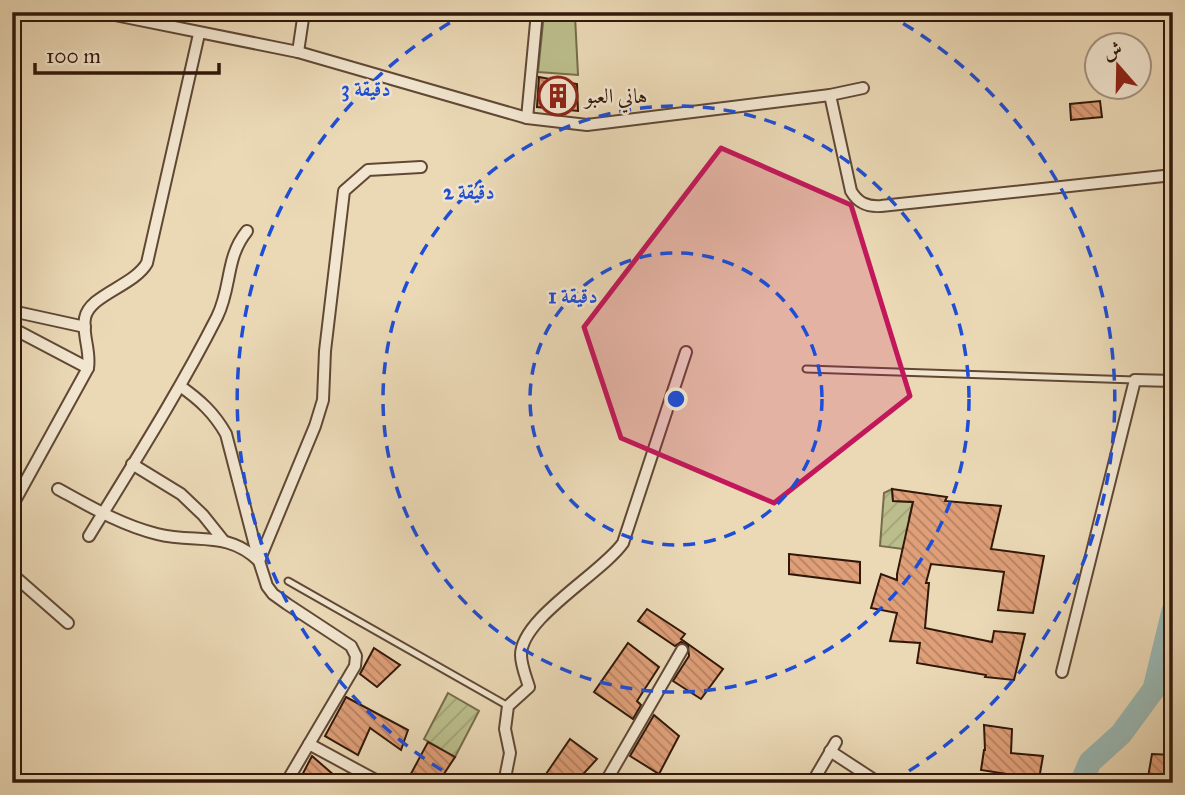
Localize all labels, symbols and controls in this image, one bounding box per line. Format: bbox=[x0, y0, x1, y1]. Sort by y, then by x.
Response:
scale bar bbox=[35, 32, 219, 76]
north arrow bbox=[1084, 32, 1154, 102]
text: ش bbox=[1100, 36, 1125, 65]
text: 100 m bbox=[46, 43, 101, 69]
building icon: هاني العبو bbox=[537, 75, 579, 117]
text: 3 دقيقة bbox=[341, 76, 391, 102]
place label: هاني العبو bbox=[583, 83, 648, 113]
text: 2 دقيقة bbox=[443, 179, 495, 205]
text: 1 دقيقة bbox=[548, 283, 598, 309]
centre of rings bbox=[664, 387, 688, 411]

